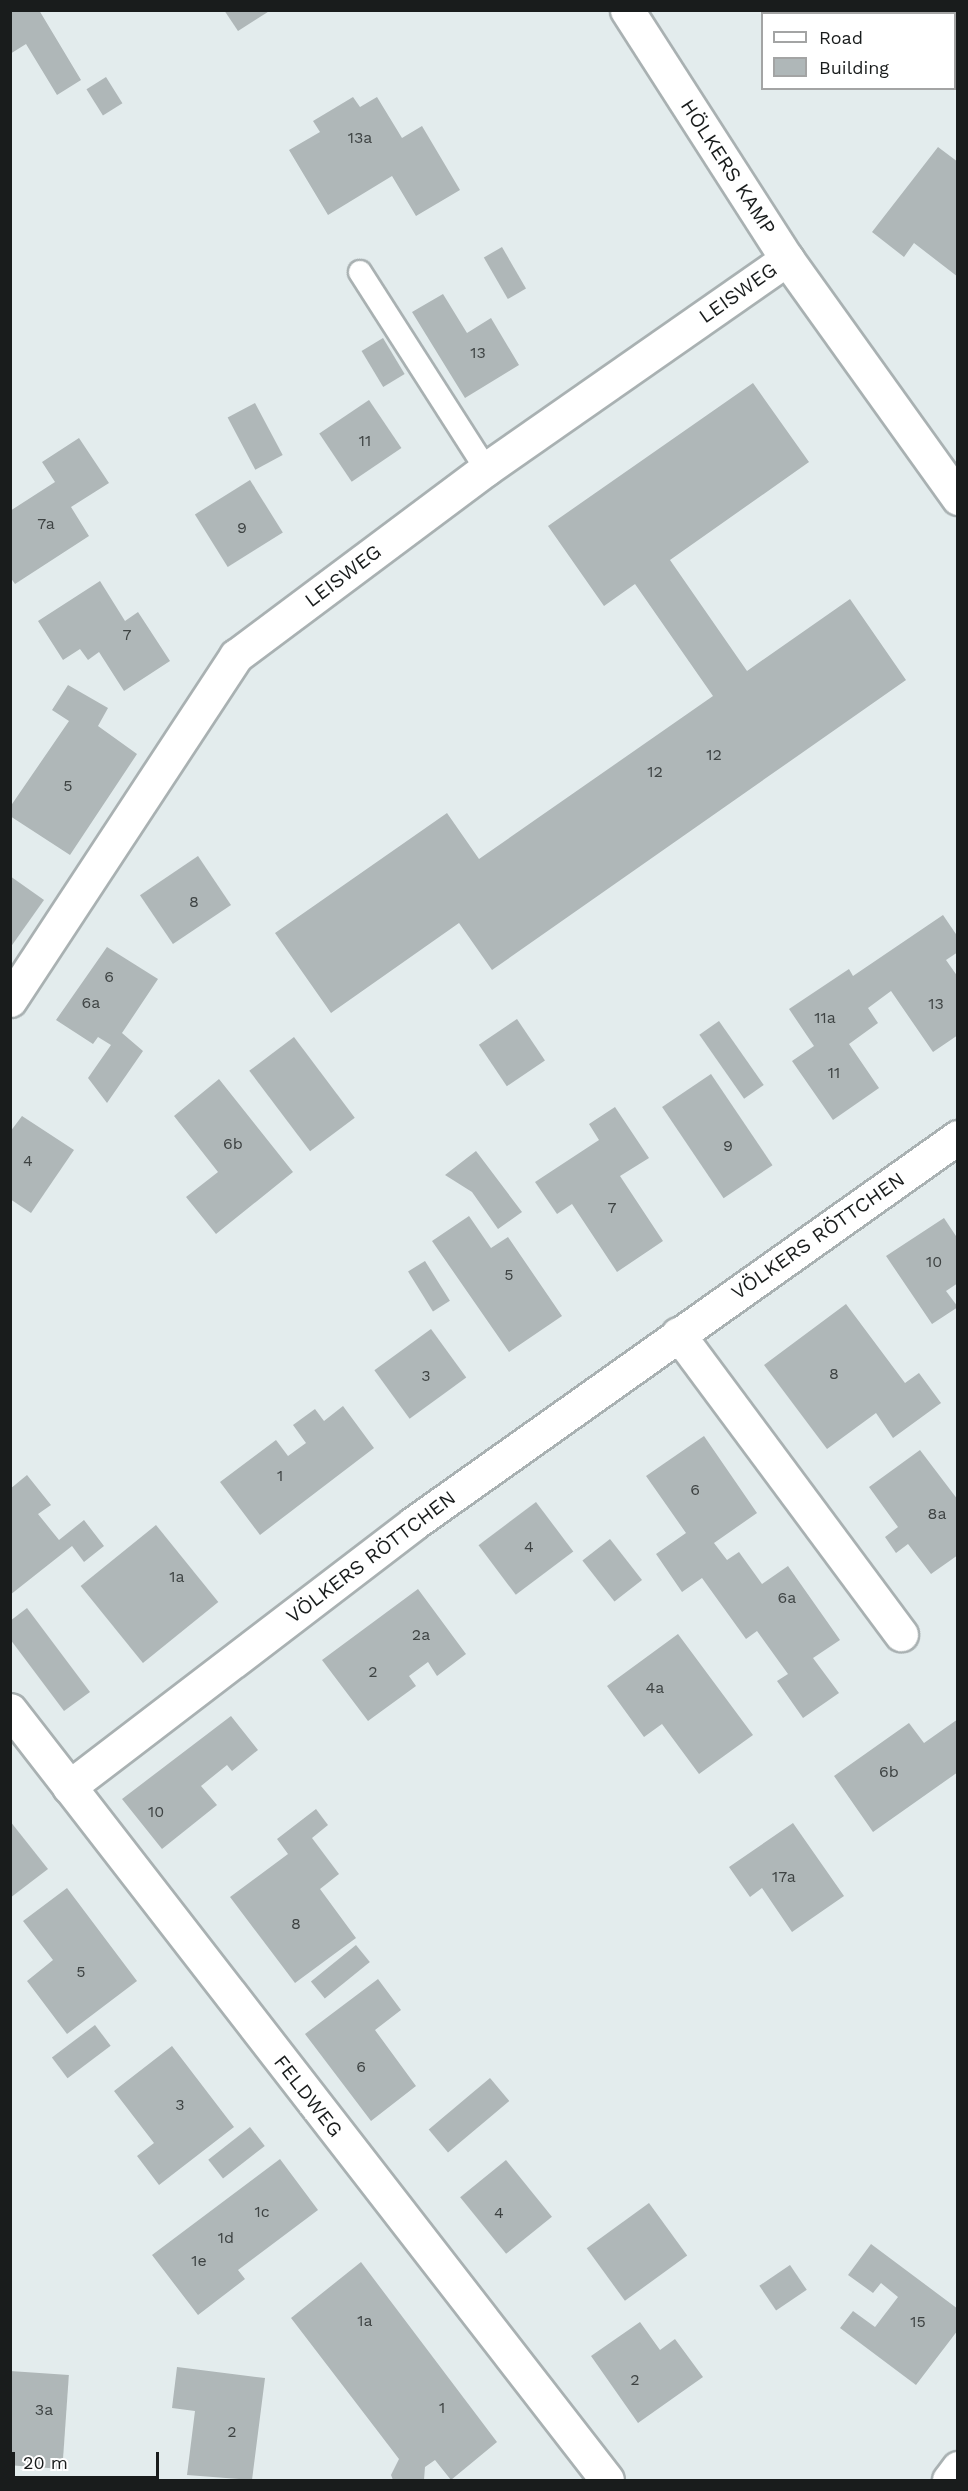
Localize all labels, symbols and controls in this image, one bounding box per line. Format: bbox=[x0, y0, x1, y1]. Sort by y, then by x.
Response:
legend bbox=[761, 12, 956, 90]
text: Road bbox=[819, 27, 863, 48]
text: Building bbox=[819, 57, 889, 78]
street label: HÖLKERS KAMP bbox=[675, 95, 781, 239]
house number: 13a bbox=[348, 128, 372, 148]
street label: LEISWEG bbox=[694, 258, 782, 328]
house number: 13 bbox=[470, 343, 486, 363]
house number: 11 bbox=[359, 431, 371, 451]
house number: 7a bbox=[37, 514, 55, 534]
house number: 9 bbox=[237, 518, 247, 538]
street label: LEISWEG bbox=[300, 539, 386, 613]
house number: 7 bbox=[123, 625, 131, 645]
house number: 12 bbox=[706, 745, 722, 765]
house number: 12 bbox=[647, 762, 663, 782]
house number: 5 bbox=[63, 776, 73, 796]
house number: 8 bbox=[189, 892, 199, 912]
house number: 6 bbox=[104, 967, 114, 987]
house number: 6a bbox=[82, 993, 100, 1013]
house number: 13 bbox=[928, 994, 944, 1014]
house number: 11a bbox=[814, 1008, 836, 1028]
house number: 11 bbox=[828, 1063, 840, 1083]
house number: 6b bbox=[223, 1134, 243, 1154]
house number: 9 bbox=[723, 1136, 733, 1156]
house number: 4 bbox=[23, 1151, 33, 1171]
street label: VÖLKERS RÖTTCHEN bbox=[727, 1167, 909, 1305]
house number: 7 bbox=[608, 1198, 616, 1218]
house number: 10 bbox=[926, 1252, 942, 1272]
house number: 5 bbox=[504, 1265, 514, 1285]
house number: 8 bbox=[829, 1364, 839, 1384]
house number: 3 bbox=[421, 1366, 431, 1386]
house number: 1 bbox=[277, 1466, 283, 1486]
house number: 6 bbox=[690, 1480, 700, 1500]
street label: VÖLKERS RÖTTCHEN bbox=[282, 1486, 460, 1628]
house number: 8a bbox=[928, 1504, 946, 1524]
house number: 4 bbox=[524, 1537, 534, 1557]
house number: 1a bbox=[169, 1567, 185, 1587]
house number: 6a bbox=[778, 1588, 796, 1608]
house number: 2a bbox=[412, 1625, 430, 1645]
house number: 2 bbox=[368, 1662, 378, 1682]
house number: 4a bbox=[646, 1678, 664, 1698]
house number: 6b bbox=[879, 1762, 899, 1782]
house number: 10 bbox=[148, 1802, 164, 1822]
house number: 17a bbox=[772, 1867, 796, 1887]
house number: 8 bbox=[291, 1914, 301, 1934]
house number: 5 bbox=[76, 1962, 86, 1982]
street label: FELDWEG bbox=[269, 2050, 347, 2142]
house number: 6 bbox=[356, 2057, 366, 2077]
house number: 3 bbox=[175, 2095, 185, 2115]
house number: 1c bbox=[254, 2202, 270, 2222]
house number: 4 bbox=[494, 2203, 504, 2223]
house number: 1d bbox=[218, 2228, 234, 2248]
house number: 1e bbox=[191, 2251, 207, 2271]
house number: 1a bbox=[357, 2311, 373, 2331]
house number: 15 bbox=[910, 2312, 926, 2332]
house number: 2 bbox=[630, 2370, 640, 2390]
house number: 1 bbox=[439, 2398, 445, 2418]
house number: 3a bbox=[35, 2400, 53, 2420]
house number: 2 bbox=[227, 2422, 237, 2442]
scale bar bbox=[15, 2440, 162, 2478]
text: 20 m bbox=[23, 2452, 68, 2473]

